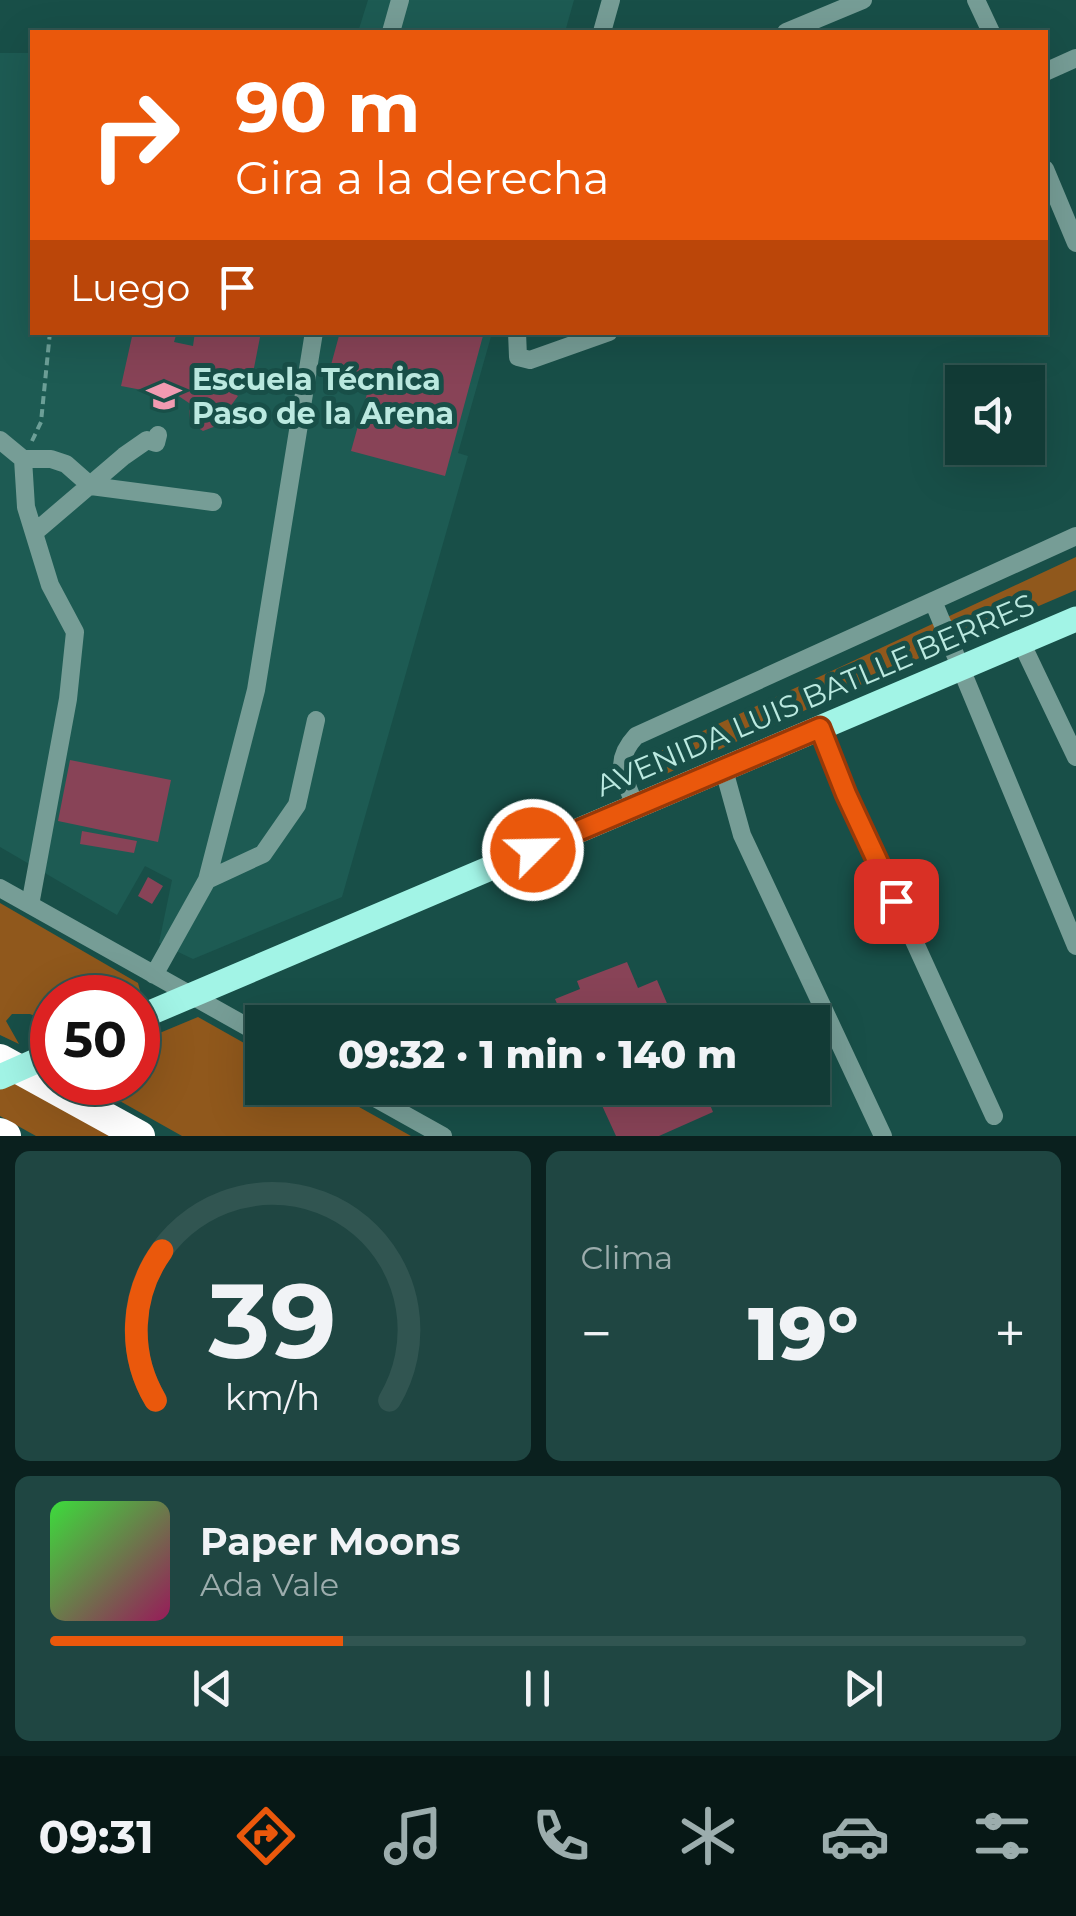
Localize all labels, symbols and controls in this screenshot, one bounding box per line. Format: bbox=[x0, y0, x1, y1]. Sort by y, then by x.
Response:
text: 90 m bbox=[235, 64, 420, 150]
icon: right bbox=[70, 70, 200, 200]
text: Gira a la derecha bbox=[235, 150, 610, 205]
icon: arrive bbox=[210, 260, 265, 315]
text: Luego bbox=[70, 264, 190, 311]
place label: Escuela Técnica Paso de la Arena bbox=[192, 361, 454, 432]
map controls bbox=[945, 365, 1045, 465]
button: sound bbox=[945, 365, 1045, 465]
school or university icon: Escuela Técnica Paso de la Arena bbox=[145, 377, 183, 415]
street label: AVENIDA LUIS BATLLE BERRES bbox=[590, 586, 1040, 804]
position arrow bbox=[481, 798, 585, 902]
pin bbox=[854, 859, 939, 944]
icon: arrive bbox=[869, 874, 924, 929]
speed limit sign: 50 bbox=[30, 975, 160, 1105]
text: 09:32 · 1 min · 140 m bbox=[338, 1031, 737, 1078]
text: Clima bbox=[581, 1238, 673, 1277]
text: 39 bbox=[208, 1257, 337, 1384]
text: 19° bbox=[748, 1287, 858, 1379]
text: − bbox=[581, 1300, 612, 1367]
text: + bbox=[994, 1300, 1026, 1367]
text: km/h bbox=[225, 1375, 320, 1419]
text: Paper Moons bbox=[200, 1518, 461, 1565]
text: Ada Vale bbox=[200, 1565, 339, 1604]
icon: previous bbox=[185, 1661, 240, 1716]
icon: pause bbox=[510, 1661, 565, 1716]
icon: next bbox=[836, 1661, 891, 1716]
icon: directions bbox=[231, 1801, 301, 1871]
icon: music bbox=[378, 1801, 448, 1871]
icon: phone bbox=[526, 1801, 596, 1871]
icon: climate bbox=[673, 1801, 743, 1871]
icon: car bbox=[820, 1801, 890, 1871]
icon: filters bbox=[967, 1801, 1037, 1871]
text: 09:31 bbox=[39, 1809, 154, 1864]

